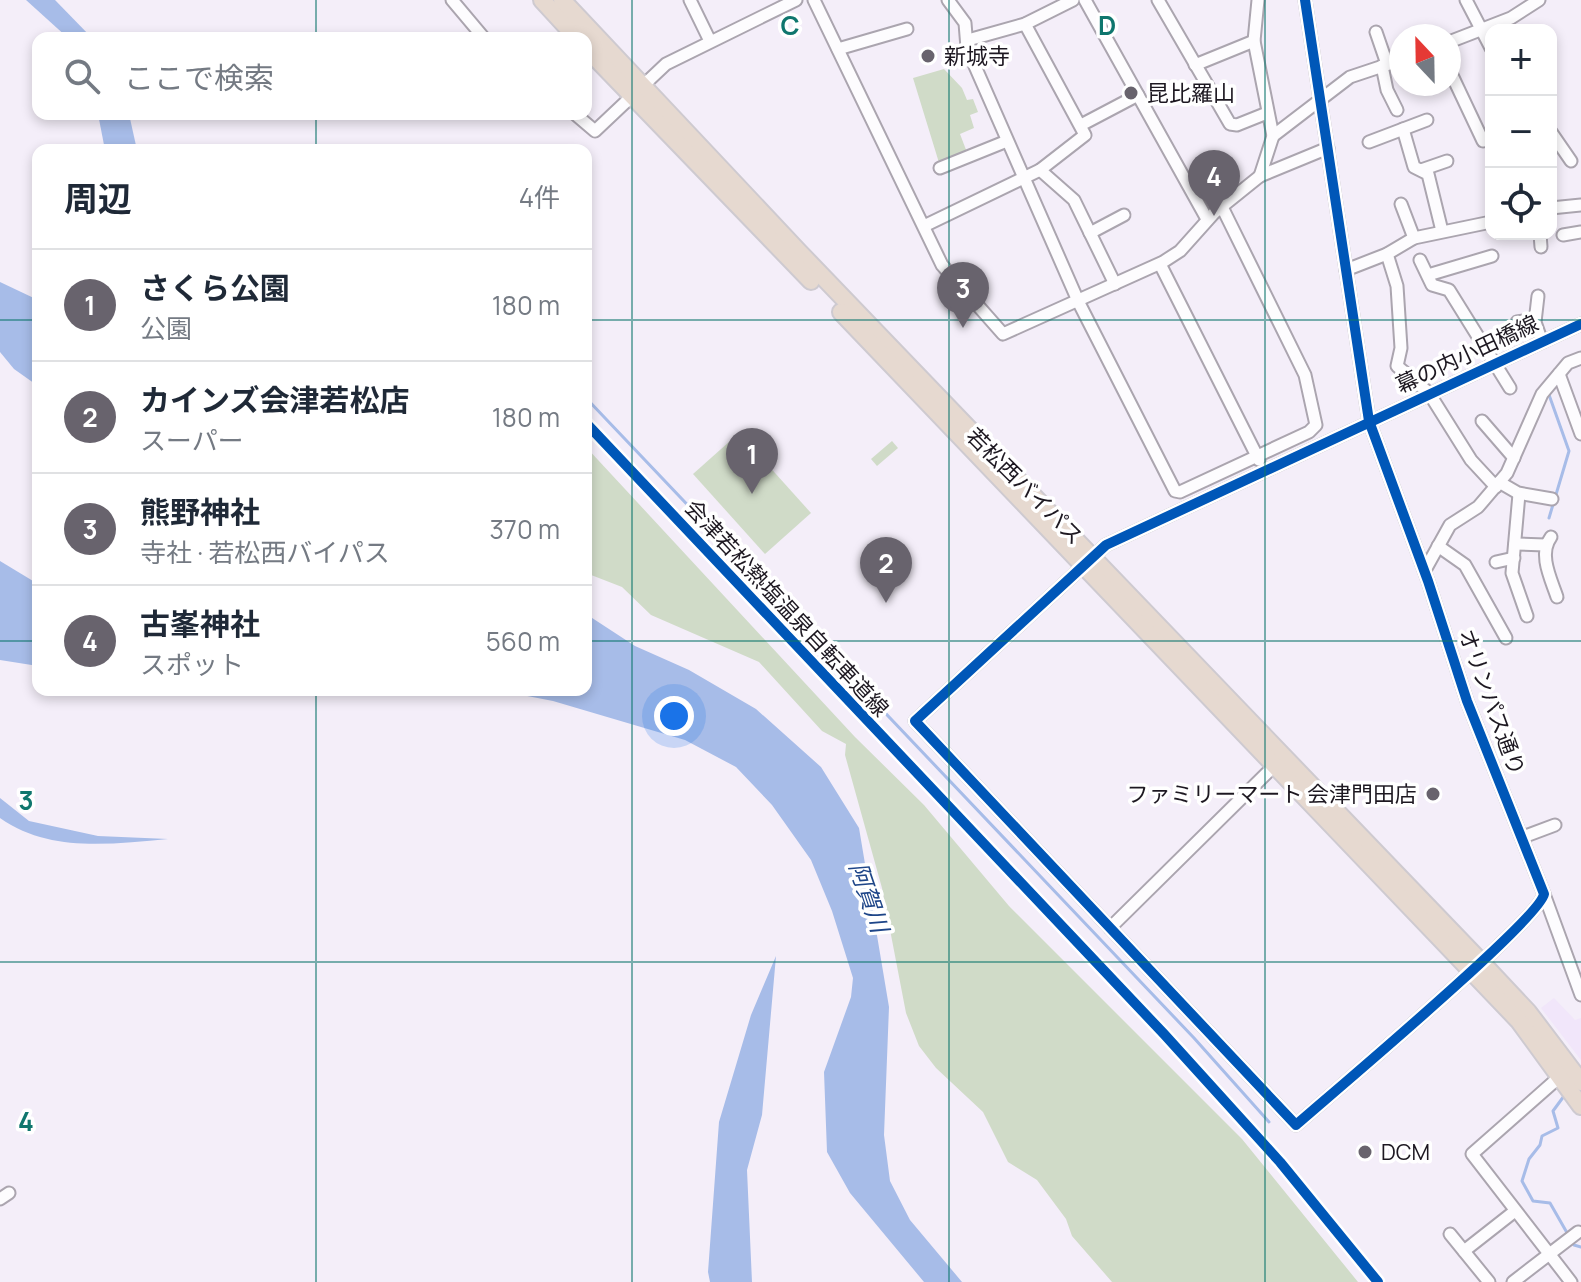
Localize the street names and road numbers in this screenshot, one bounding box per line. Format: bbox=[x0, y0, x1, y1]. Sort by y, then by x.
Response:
street label: 幕の内小田橋線 bbox=[1391, 308, 1543, 400]
street label: 若松西バイパス bbox=[960, 421, 1090, 551]
street label: 会津若松熱塩温泉自転車道線 bbox=[678, 493, 896, 723]
street label: オリンパス通り bbox=[1452, 625, 1532, 779]

